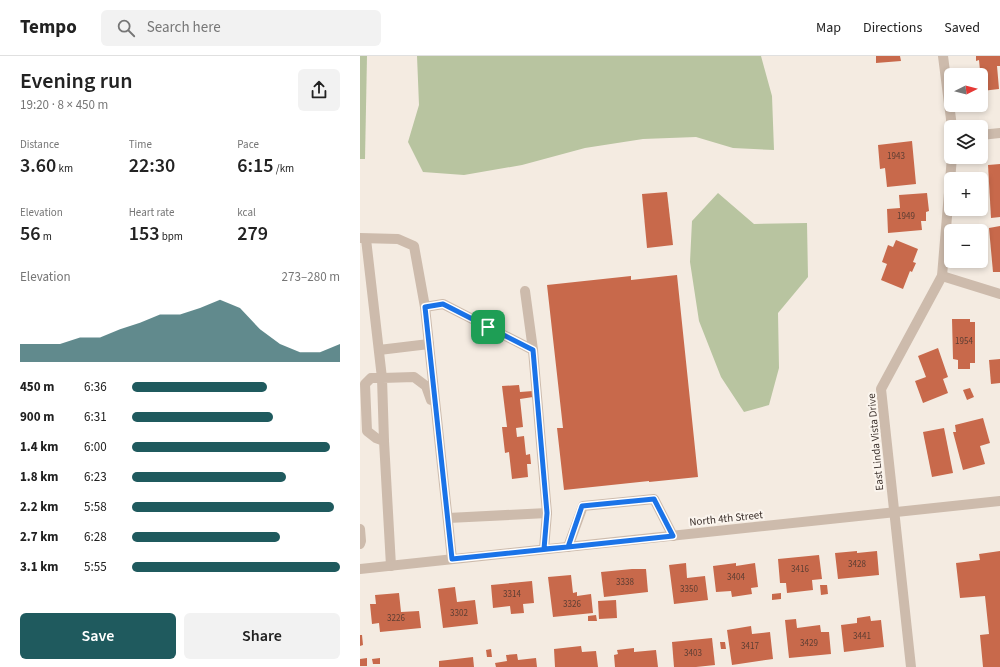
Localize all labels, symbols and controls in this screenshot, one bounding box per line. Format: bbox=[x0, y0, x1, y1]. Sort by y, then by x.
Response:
search box bbox=[101, 10, 381, 46]
text: Tempo bbox=[20, 14, 77, 41]
icon: search bbox=[115, 17, 137, 39]
text: Search here bbox=[147, 17, 221, 38]
text: Map bbox=[816, 18, 841, 38]
text: Directions bbox=[863, 18, 922, 38]
text: Saved bbox=[944, 18, 980, 38]
text: Evening run bbox=[20, 65, 133, 97]
north arrow bbox=[944, 68, 988, 112]
map controls bbox=[944, 68, 988, 268]
button: share bbox=[298, 69, 340, 111]
text: 19:20 · 8 × 450 m bbox=[20, 96, 108, 114]
button: layers bbox=[944, 120, 988, 164]
text: Distance bbox=[20, 137, 59, 152]
text: Time bbox=[129, 137, 152, 152]
text: Pace bbox=[237, 137, 259, 152]
house number: 1943 bbox=[887, 150, 905, 163]
text: 3.60 bbox=[20, 152, 56, 180]
text: 22:30 bbox=[129, 152, 175, 180]
text: 6:15 bbox=[237, 152, 274, 180]
text: km bbox=[56, 161, 73, 176]
text: /km bbox=[274, 161, 294, 176]
button: + bbox=[944, 172, 988, 216]
text: Elevation bbox=[20, 205, 63, 220]
text: Heart rate bbox=[129, 205, 174, 220]
text: kcal bbox=[237, 205, 256, 220]
house number: 1949 bbox=[897, 210, 915, 223]
text: 56 bbox=[20, 220, 41, 248]
text: 153 bbox=[129, 220, 159, 248]
text: 279 bbox=[237, 220, 268, 248]
button: − bbox=[944, 224, 988, 268]
text: m bbox=[41, 229, 52, 244]
text: bpm bbox=[159, 229, 183, 244]
text: Elevation bbox=[20, 268, 71, 286]
text: 273–280 m bbox=[282, 268, 340, 286]
pin bbox=[471, 310, 505, 344]
icon: arrive bbox=[477, 316, 499, 338]
house number: 1954 bbox=[955, 335, 973, 348]
text: 450 m bbox=[20, 378, 54, 396]
text: 6:36 bbox=[84, 378, 107, 396]
street label: East Linda Vista Drive bbox=[864, 392, 887, 491]
text: 900 m bbox=[20, 408, 54, 426]
text: 6:31 bbox=[84, 408, 107, 426]
text: 1.4 km bbox=[20, 438, 59, 456]
text: 6:00 bbox=[84, 438, 107, 456]
text: 1.8 km bbox=[20, 468, 59, 486]
text: 6:23 bbox=[84, 468, 107, 486]
text: 2.2 km bbox=[20, 498, 59, 516]
text: 5:58 bbox=[84, 498, 107, 516]
street label: North 4th Street bbox=[689, 507, 764, 530]
text: 2.7 km bbox=[20, 528, 59, 546]
text: 6:28 bbox=[84, 528, 107, 546]
text: 3.1 km bbox=[20, 558, 59, 576]
text: 5:55 bbox=[84, 558, 107, 576]
house number: 3428 bbox=[848, 558, 866, 571]
house number: 3416 bbox=[791, 563, 809, 576]
house number: 3404 bbox=[727, 571, 745, 584]
house number: 3338 bbox=[616, 576, 634, 589]
house number: 3350 bbox=[680, 583, 698, 596]
house number: 3314 bbox=[503, 588, 521, 601]
house number: 3326 bbox=[563, 598, 581, 611]
house number: 3302 bbox=[450, 607, 468, 620]
house number: 3226 bbox=[387, 612, 405, 625]
button: Save bbox=[20, 613, 176, 659]
button: Share bbox=[184, 613, 340, 659]
house number: 3441 bbox=[853, 630, 871, 643]
house number: 3429 bbox=[800, 637, 818, 650]
house number: 3417 bbox=[741, 640, 759, 653]
house number: 3403 bbox=[684, 647, 702, 660]

